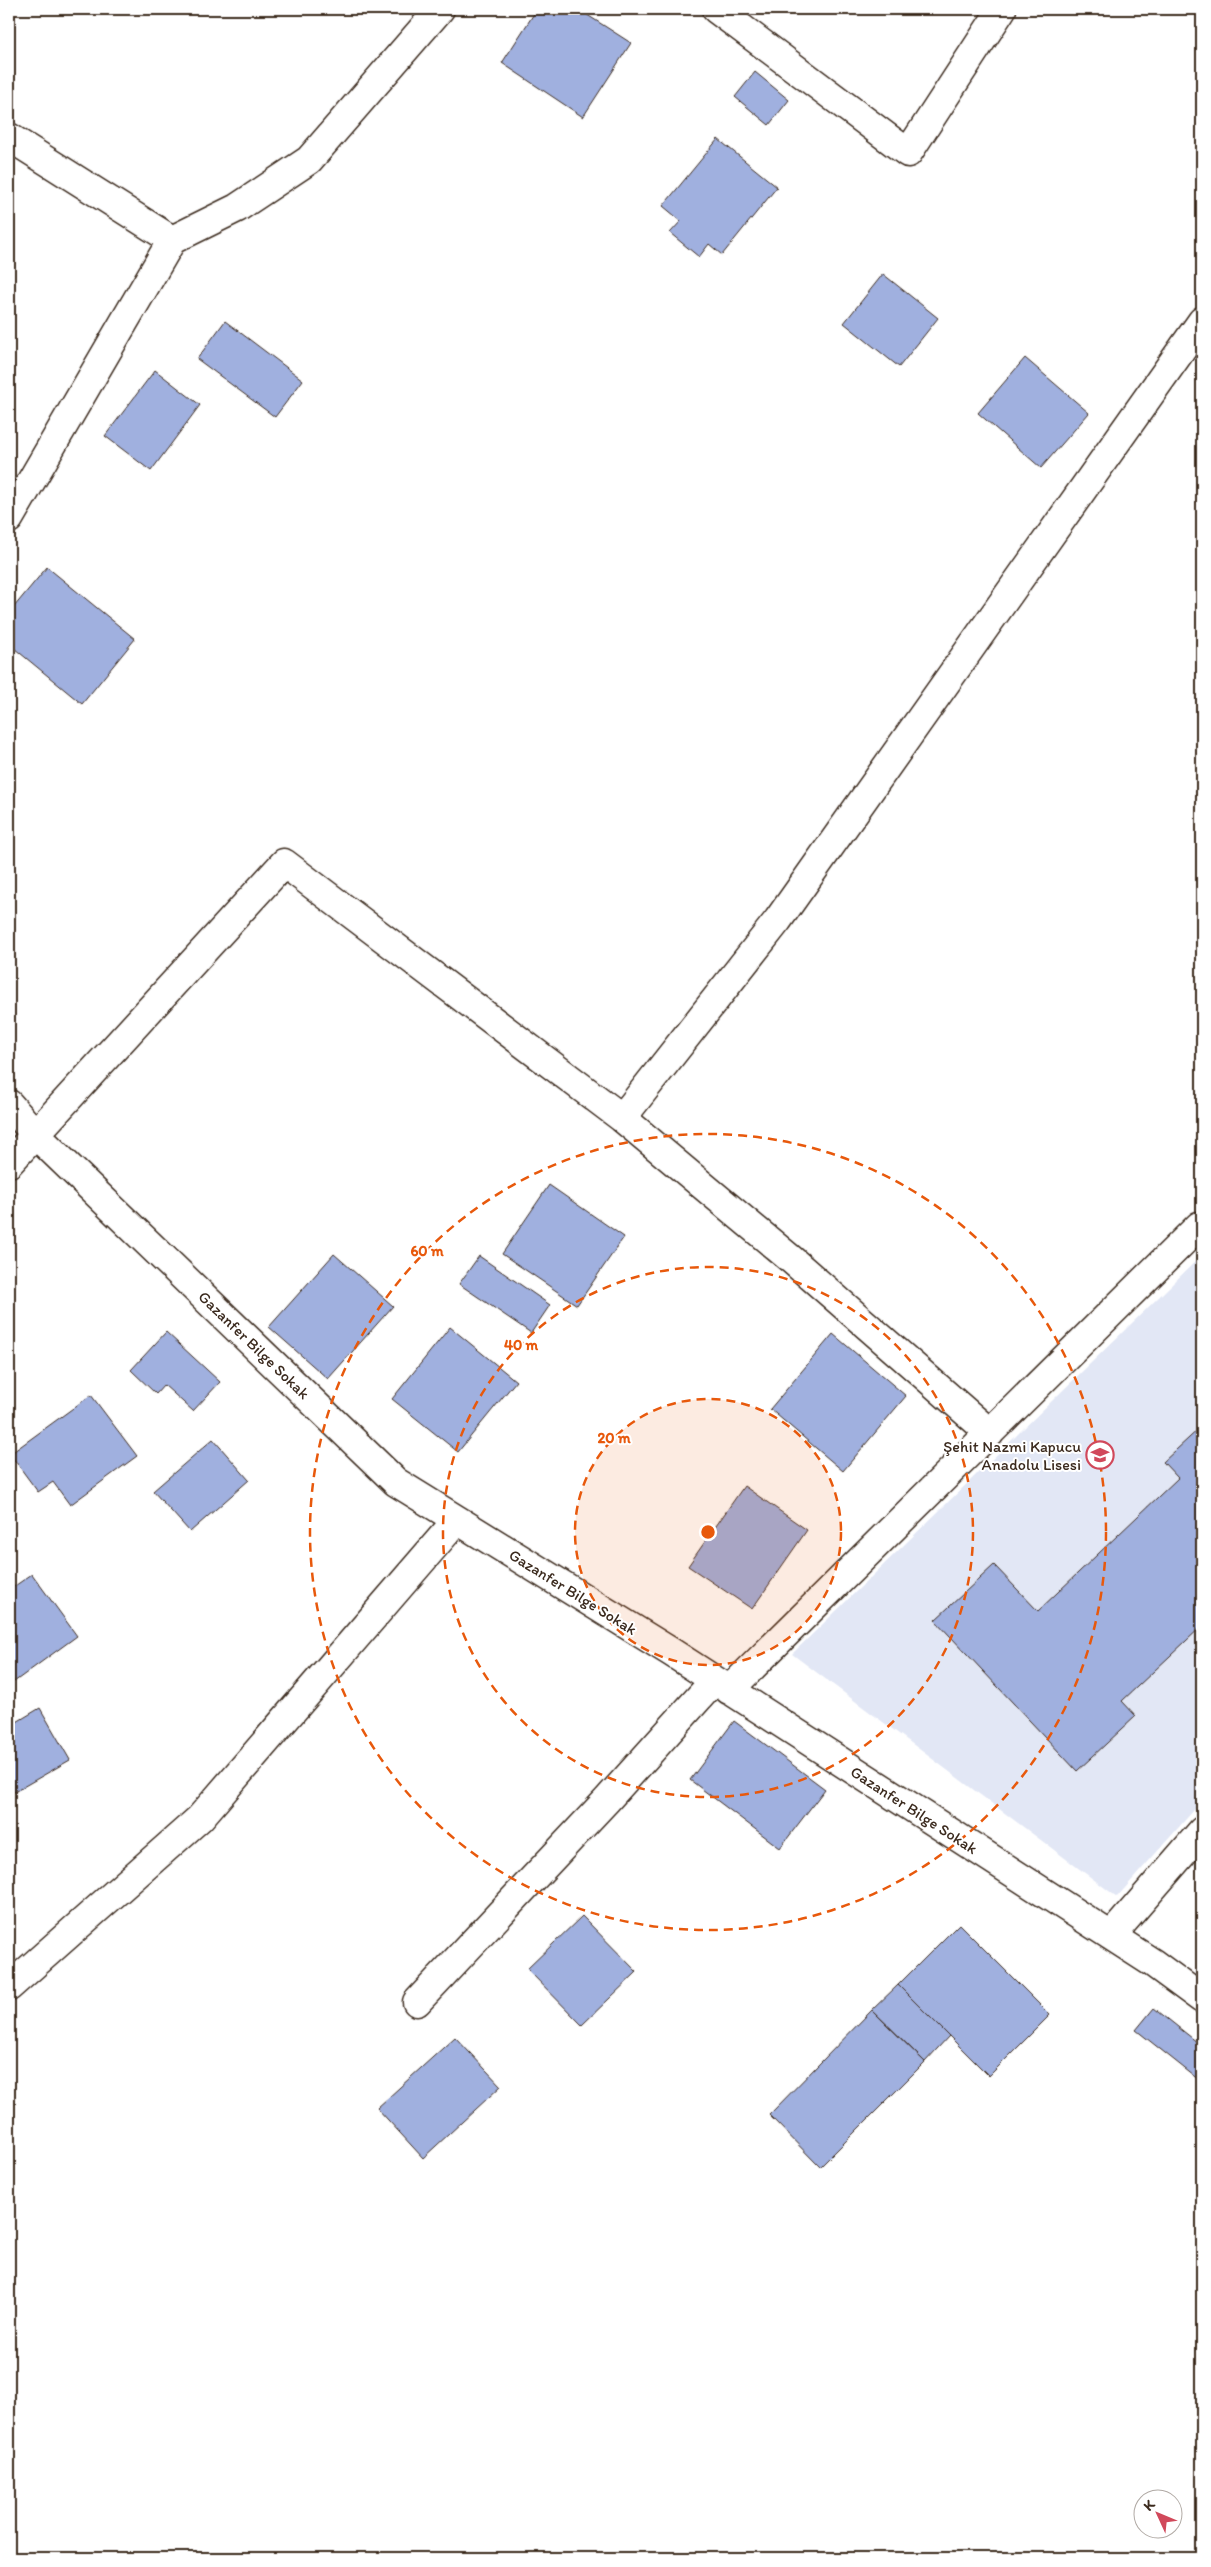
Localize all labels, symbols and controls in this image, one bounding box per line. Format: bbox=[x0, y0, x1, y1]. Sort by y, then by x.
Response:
text: 60 m bbox=[410, 1242, 444, 1260]
street label: Gazanfer Bilge Sokak bbox=[194, 1287, 314, 1403]
text: 40 m bbox=[504, 1336, 539, 1354]
text: 20 m bbox=[597, 1429, 631, 1447]
place label: Şehit Nazmi Kapucu Anadolu Lisesi bbox=[943, 1437, 1081, 1474]
school or university icon: Şehit Nazmi Kapucu Anadolu Lisesi bbox=[1085, 1440, 1115, 1470]
centre of rings bbox=[699, 1523, 717, 1541]
street label: Gazanfer Bilge Sokak bbox=[506, 1545, 640, 1639]
street label: Gazanfer Bilge Sokak bbox=[847, 1762, 981, 1858]
north arrow bbox=[1134, 2490, 1184, 2540]
text: K bbox=[1140, 2495, 1159, 2514]

